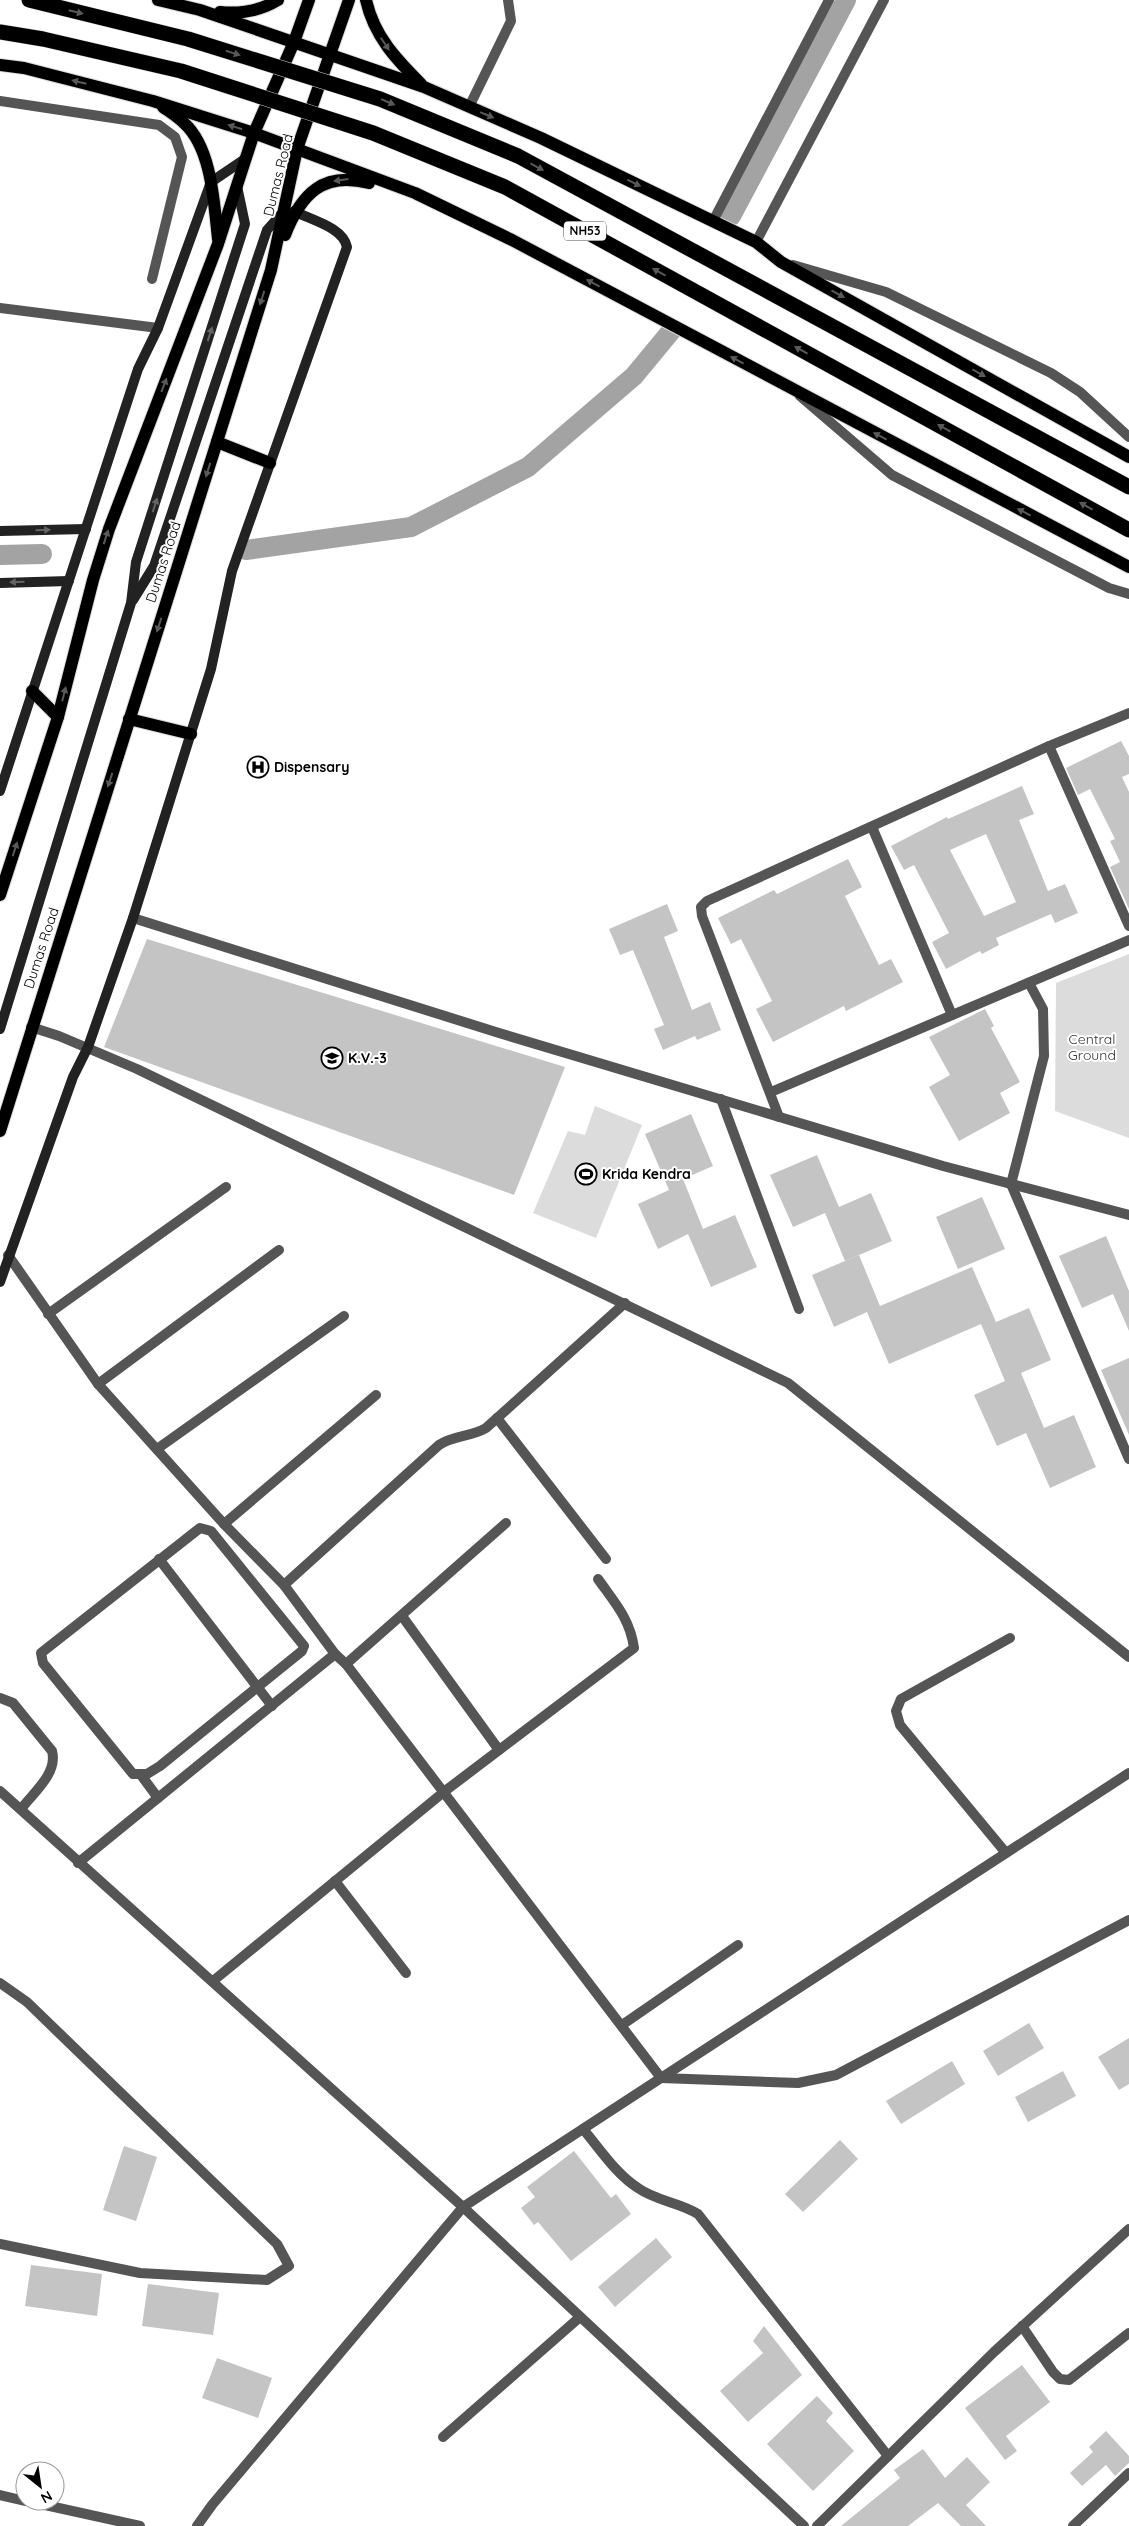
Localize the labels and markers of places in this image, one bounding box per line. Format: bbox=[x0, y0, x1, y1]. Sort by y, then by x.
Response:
hospital icon: Dispensary bbox=[246, 755, 270, 779]
place label: Dispensary bbox=[274, 758, 349, 776]
school or university icon: K.V.-3 bbox=[320, 1046, 344, 1070]
place label: K.V.-3 bbox=[348, 1049, 387, 1067]
sports icon: Krida Kendra bbox=[574, 1162, 598, 1186]
place label: Krida Kendra bbox=[602, 1165, 691, 1183]

